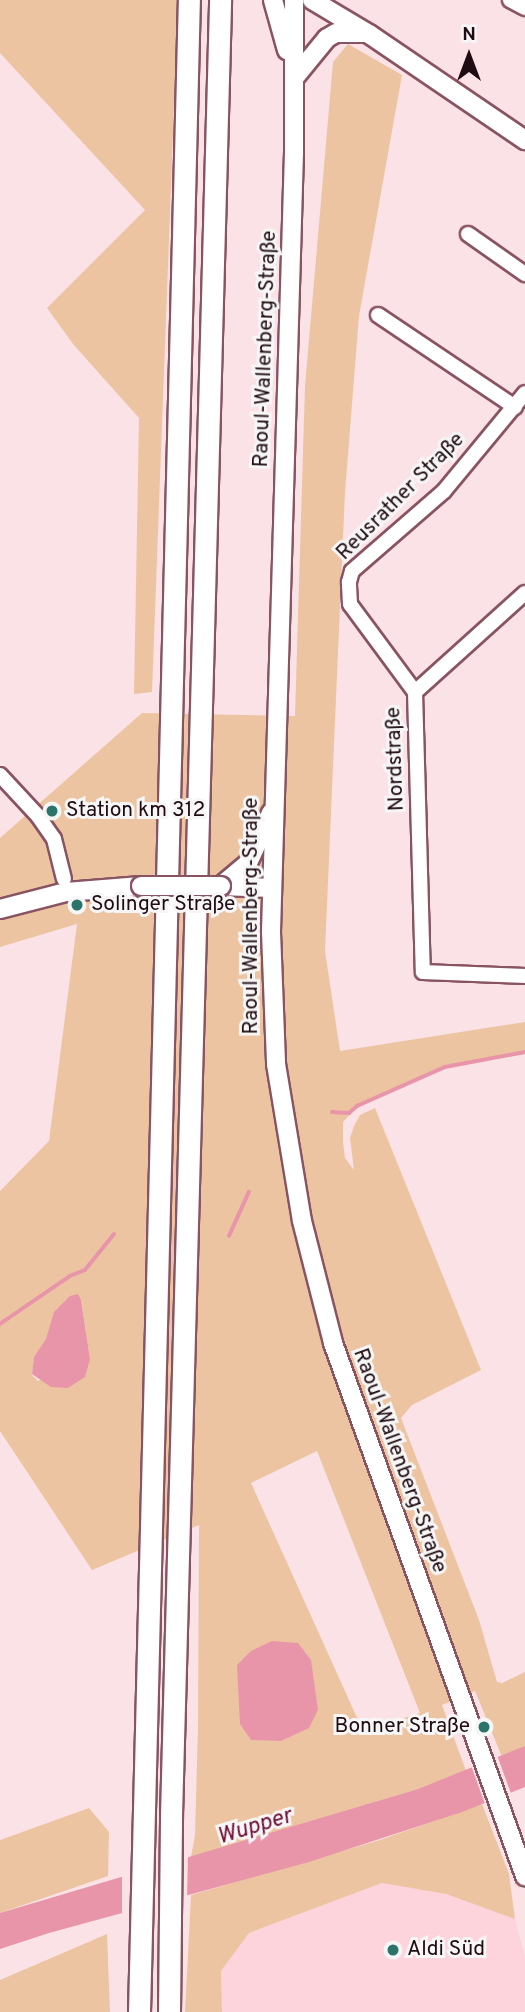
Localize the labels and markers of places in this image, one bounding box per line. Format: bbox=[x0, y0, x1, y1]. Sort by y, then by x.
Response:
place label: Station km 312 bbox=[66, 798, 205, 824]
marker: Station km 312 bbox=[44, 803, 60, 819]
place label: Solinger Straße bbox=[91, 892, 235, 918]
marker: Solinger Straße bbox=[69, 897, 85, 913]
place label: Bonner Straße bbox=[334, 1714, 470, 1740]
marker: Bonner Straße bbox=[476, 1719, 492, 1735]
place label: Aldi Süd bbox=[407, 1937, 485, 1963]
marker: Aldi Süd bbox=[385, 1942, 401, 1958]

